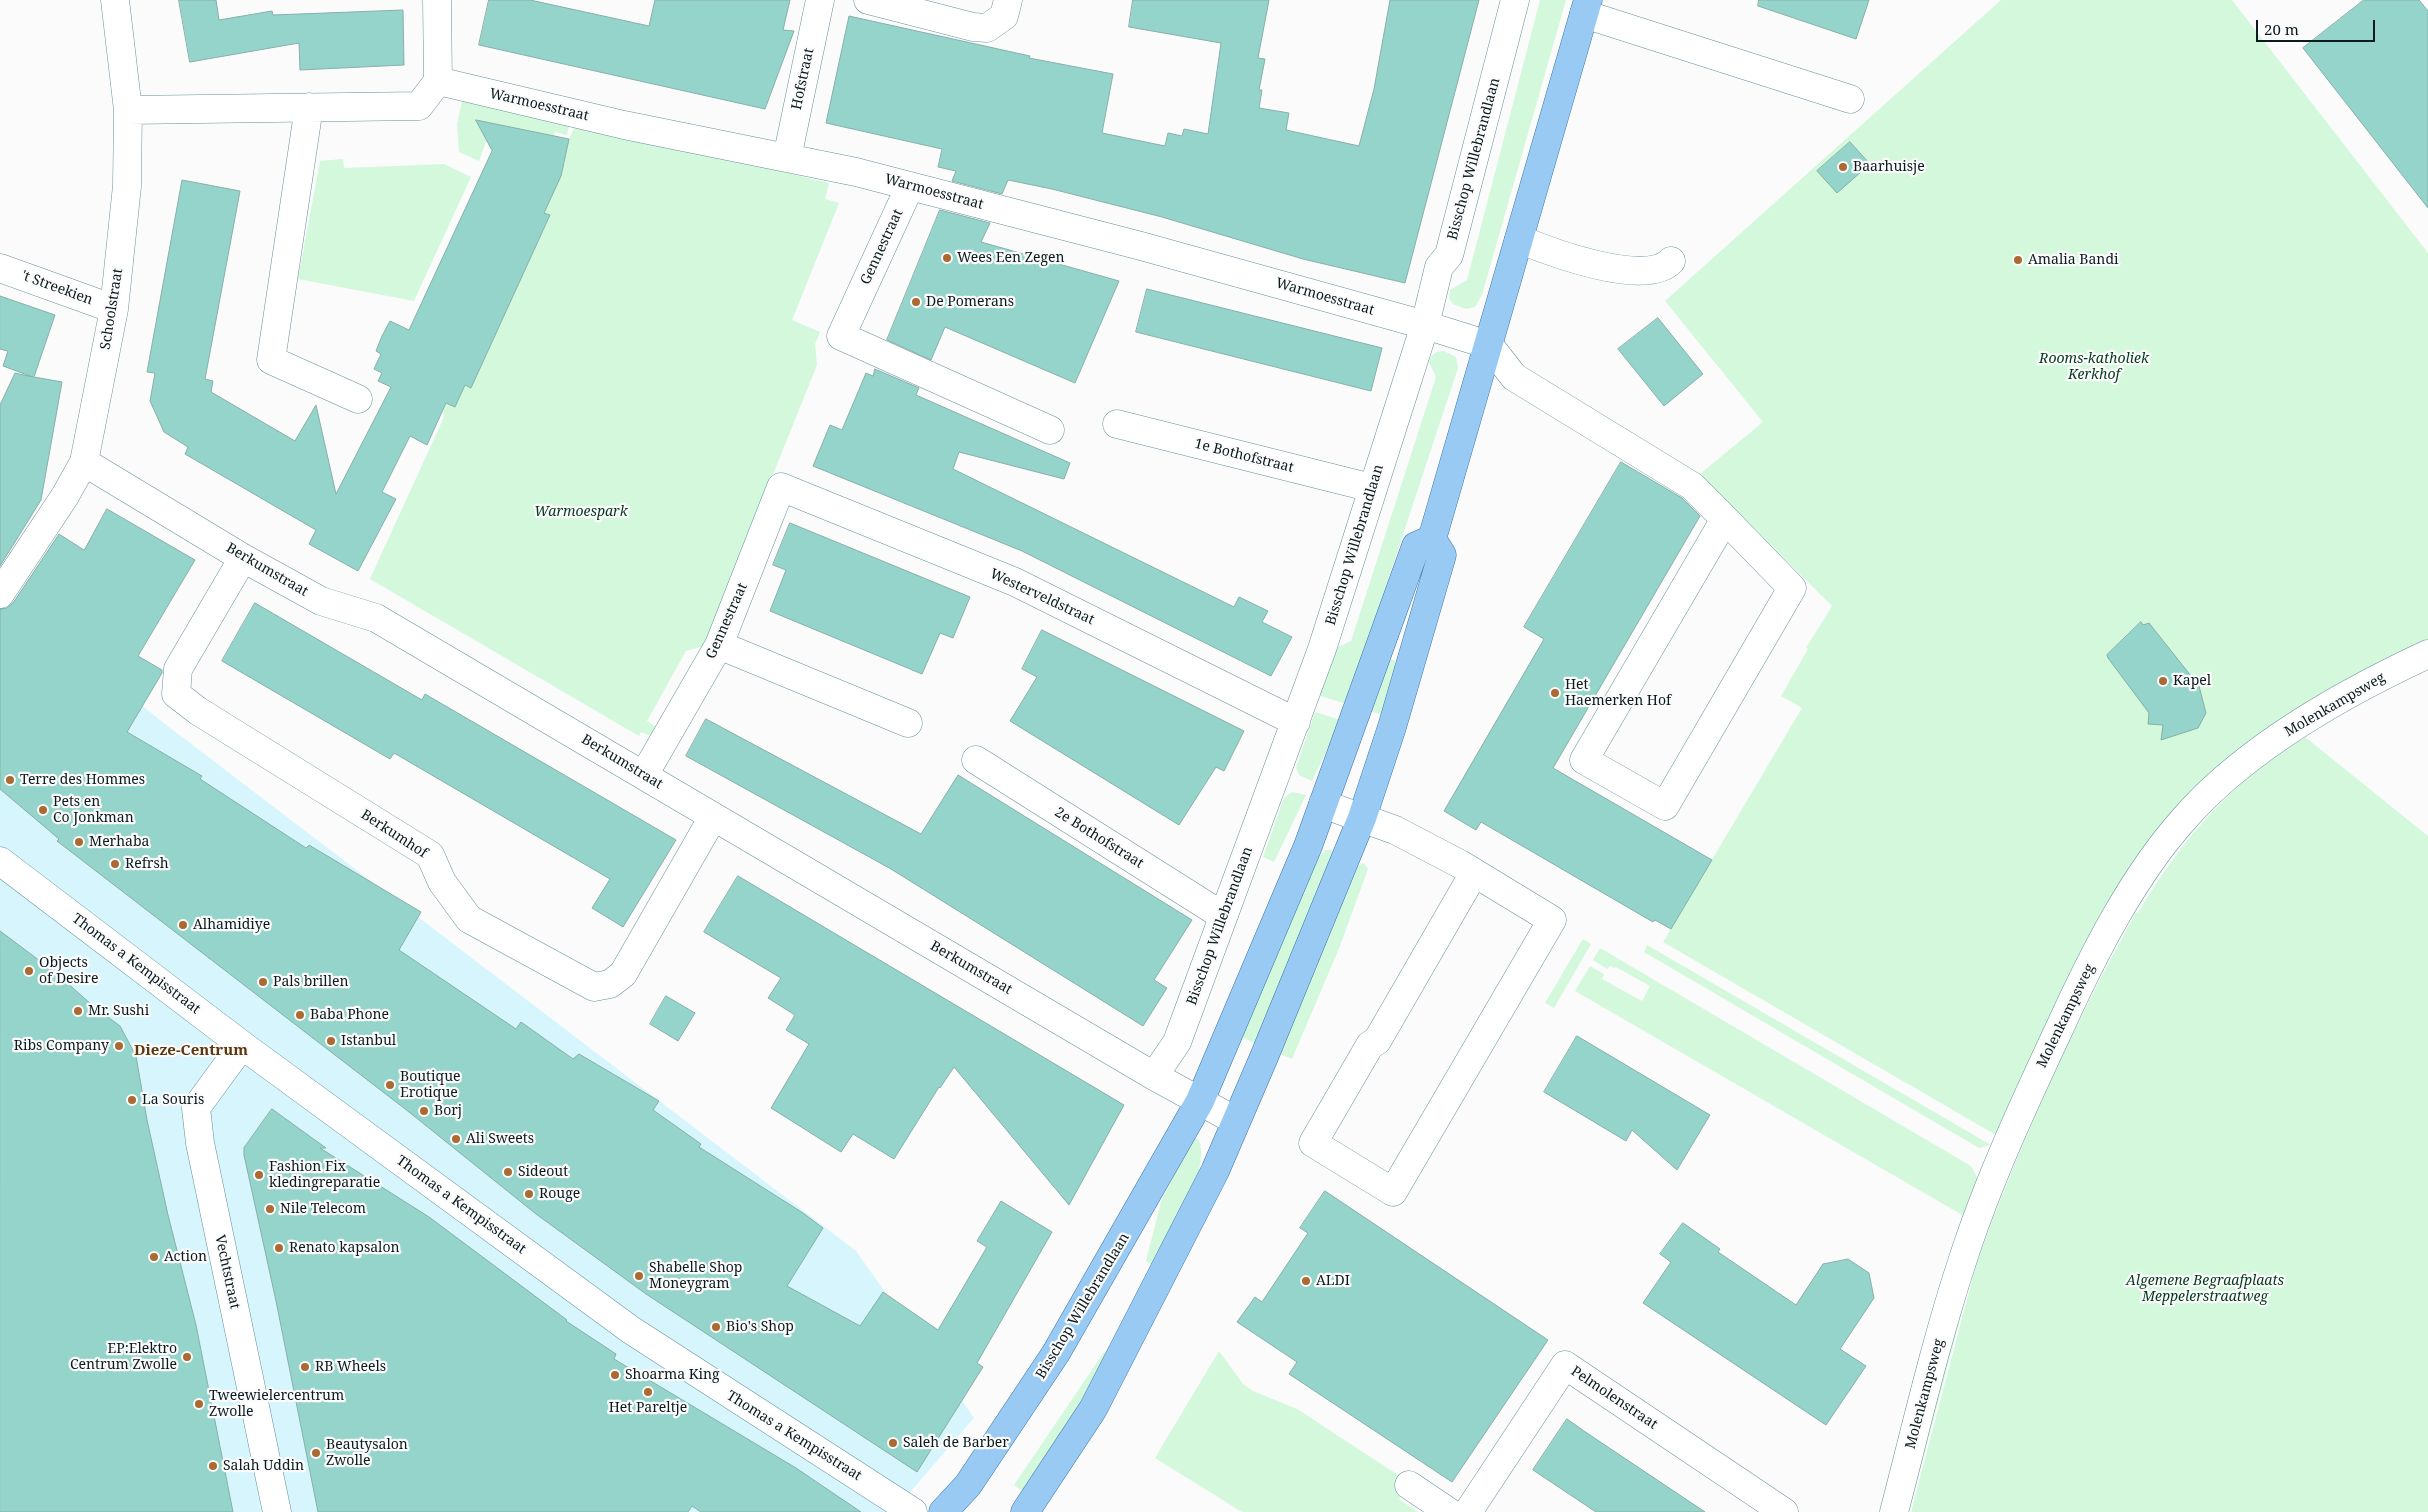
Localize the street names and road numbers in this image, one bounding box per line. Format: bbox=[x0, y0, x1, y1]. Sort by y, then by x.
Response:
street label: Hofstraat bbox=[788, 47, 818, 111]
street label: Bisschop Willebrandlaan bbox=[1444, 76, 1504, 242]
street label: Warmoesstraat bbox=[488, 85, 590, 125]
street label: Warmoesstraat bbox=[883, 171, 985, 213]
street label: Gennestraat bbox=[857, 207, 907, 287]
street label: 't Streekien bbox=[19, 267, 95, 309]
street label: Schoolstraat bbox=[97, 267, 127, 351]
street label: Warmoesstraat bbox=[1274, 275, 1376, 319]
street label: 1e Bothofstraat bbox=[1193, 436, 1295, 476]
street label: Bisschop Willebrandlaan bbox=[1323, 463, 1387, 627]
street label: Berkumstraat bbox=[223, 540, 311, 600]
street label: Westerveldstraat bbox=[987, 565, 1097, 629]
street label: Gennestraat bbox=[703, 580, 751, 662]
street label: Molenkampsweg bbox=[2282, 669, 2388, 741]
street label: Berkumstraat bbox=[578, 731, 666, 793]
street label: 2e Bothofstraat bbox=[1052, 804, 1146, 872]
street label: Berkumhof bbox=[358, 806, 430, 862]
street label: Bisschop Willebrandlaan bbox=[1184, 845, 1256, 1007]
street label: Thomas a Kempisstraat bbox=[69, 910, 203, 1018]
street label: Berkumstraat bbox=[927, 938, 1015, 998]
street label: Molenkampsweg bbox=[2034, 961, 2098, 1071]
street label: Thomas a Kempisstraat bbox=[393, 1152, 529, 1258]
street label: Bisschop Willebrandlaan bbox=[1033, 1230, 1133, 1382]
street label: Vechtstraat bbox=[211, 1234, 243, 1310]
street label: Molenkampsweg bbox=[1902, 1337, 1948, 1451]
street label: Pelmolenstraat bbox=[1568, 1363, 1660, 1433]
street label: Thomas a Kempisstraat bbox=[723, 1388, 865, 1484]

